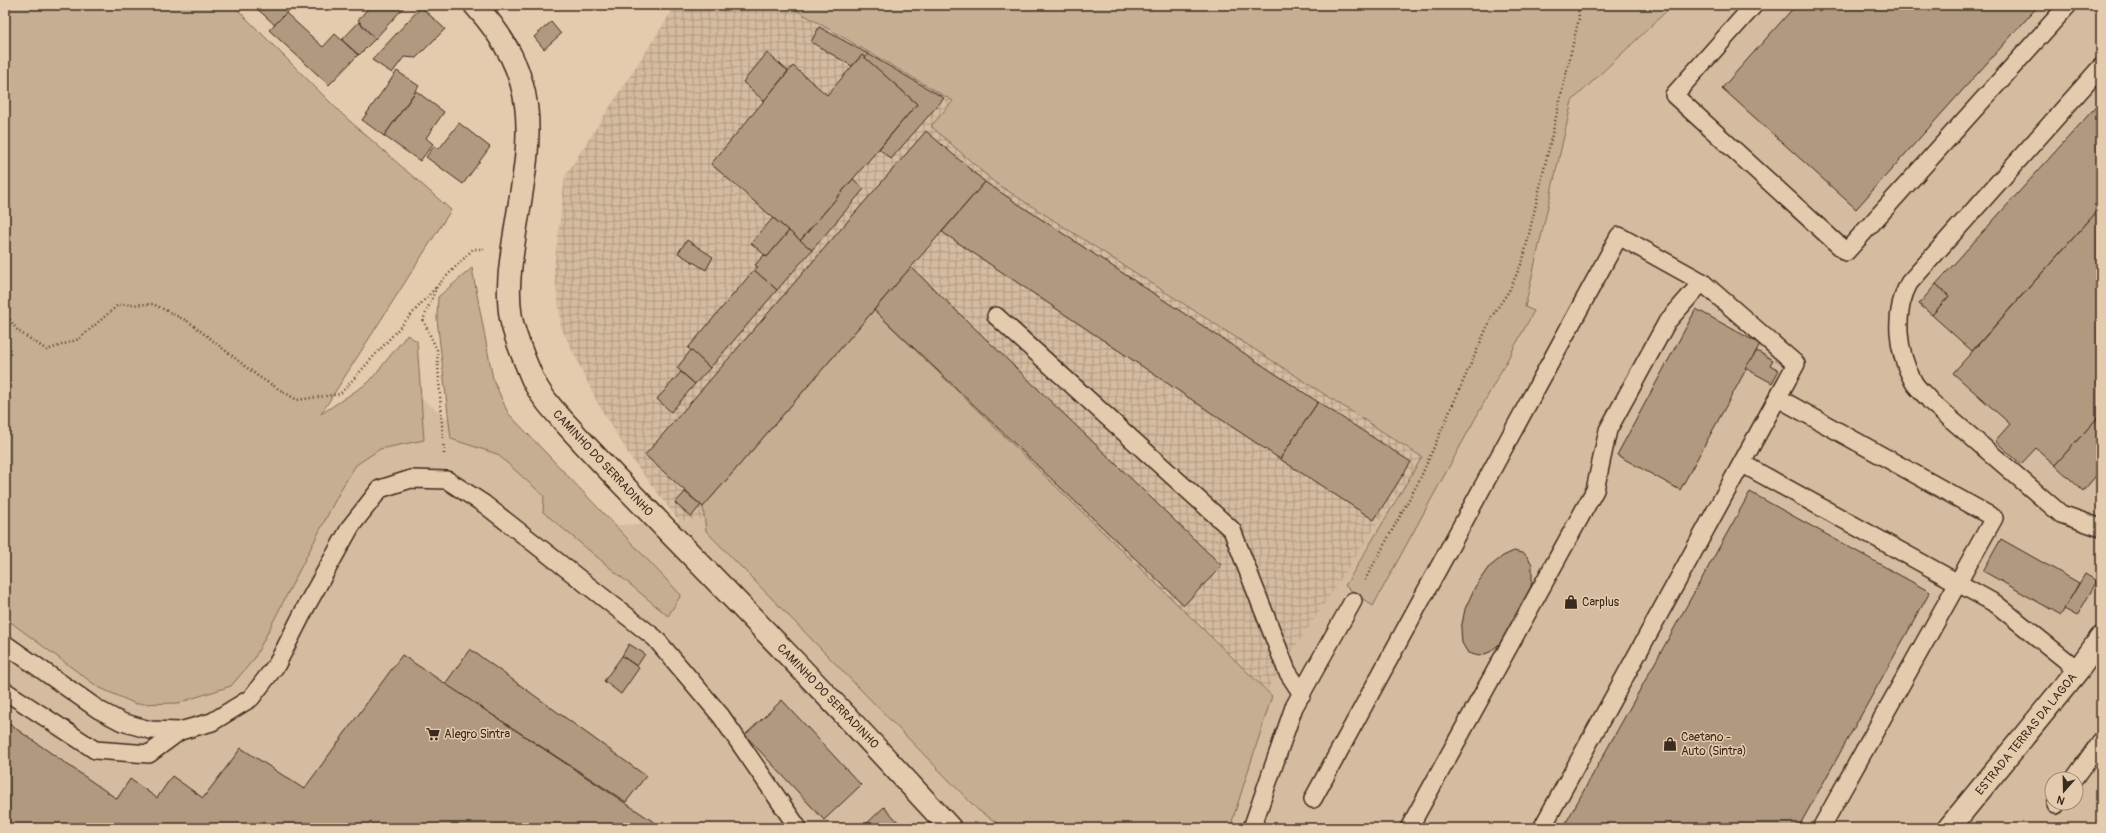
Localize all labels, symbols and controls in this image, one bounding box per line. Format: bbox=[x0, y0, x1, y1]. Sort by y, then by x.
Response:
street label: CAMINHO DO SERRADINHO bbox=[549, 407, 656, 520]
shop icon: Carplus bbox=[1563, 594, 1579, 610]
place label: Carplus bbox=[1582, 595, 1620, 610]
street label: CAMINHO DO SERRADINHO bbox=[774, 641, 882, 752]
street label: ESTRADA TERRAS DA LAGOA bbox=[1973, 670, 2080, 798]
supermarket icon: Alegro Sintra bbox=[425, 726, 441, 742]
place label: Alegro Sintra bbox=[444, 727, 510, 742]
place label: Caetano - Auto (Sintra) bbox=[1681, 730, 1747, 759]
shop icon: Caetano - Auto (Sintra) bbox=[1662, 736, 1678, 752]
north arrow bbox=[2044, 771, 2084, 811]
text: N bbox=[2055, 792, 2066, 807]

